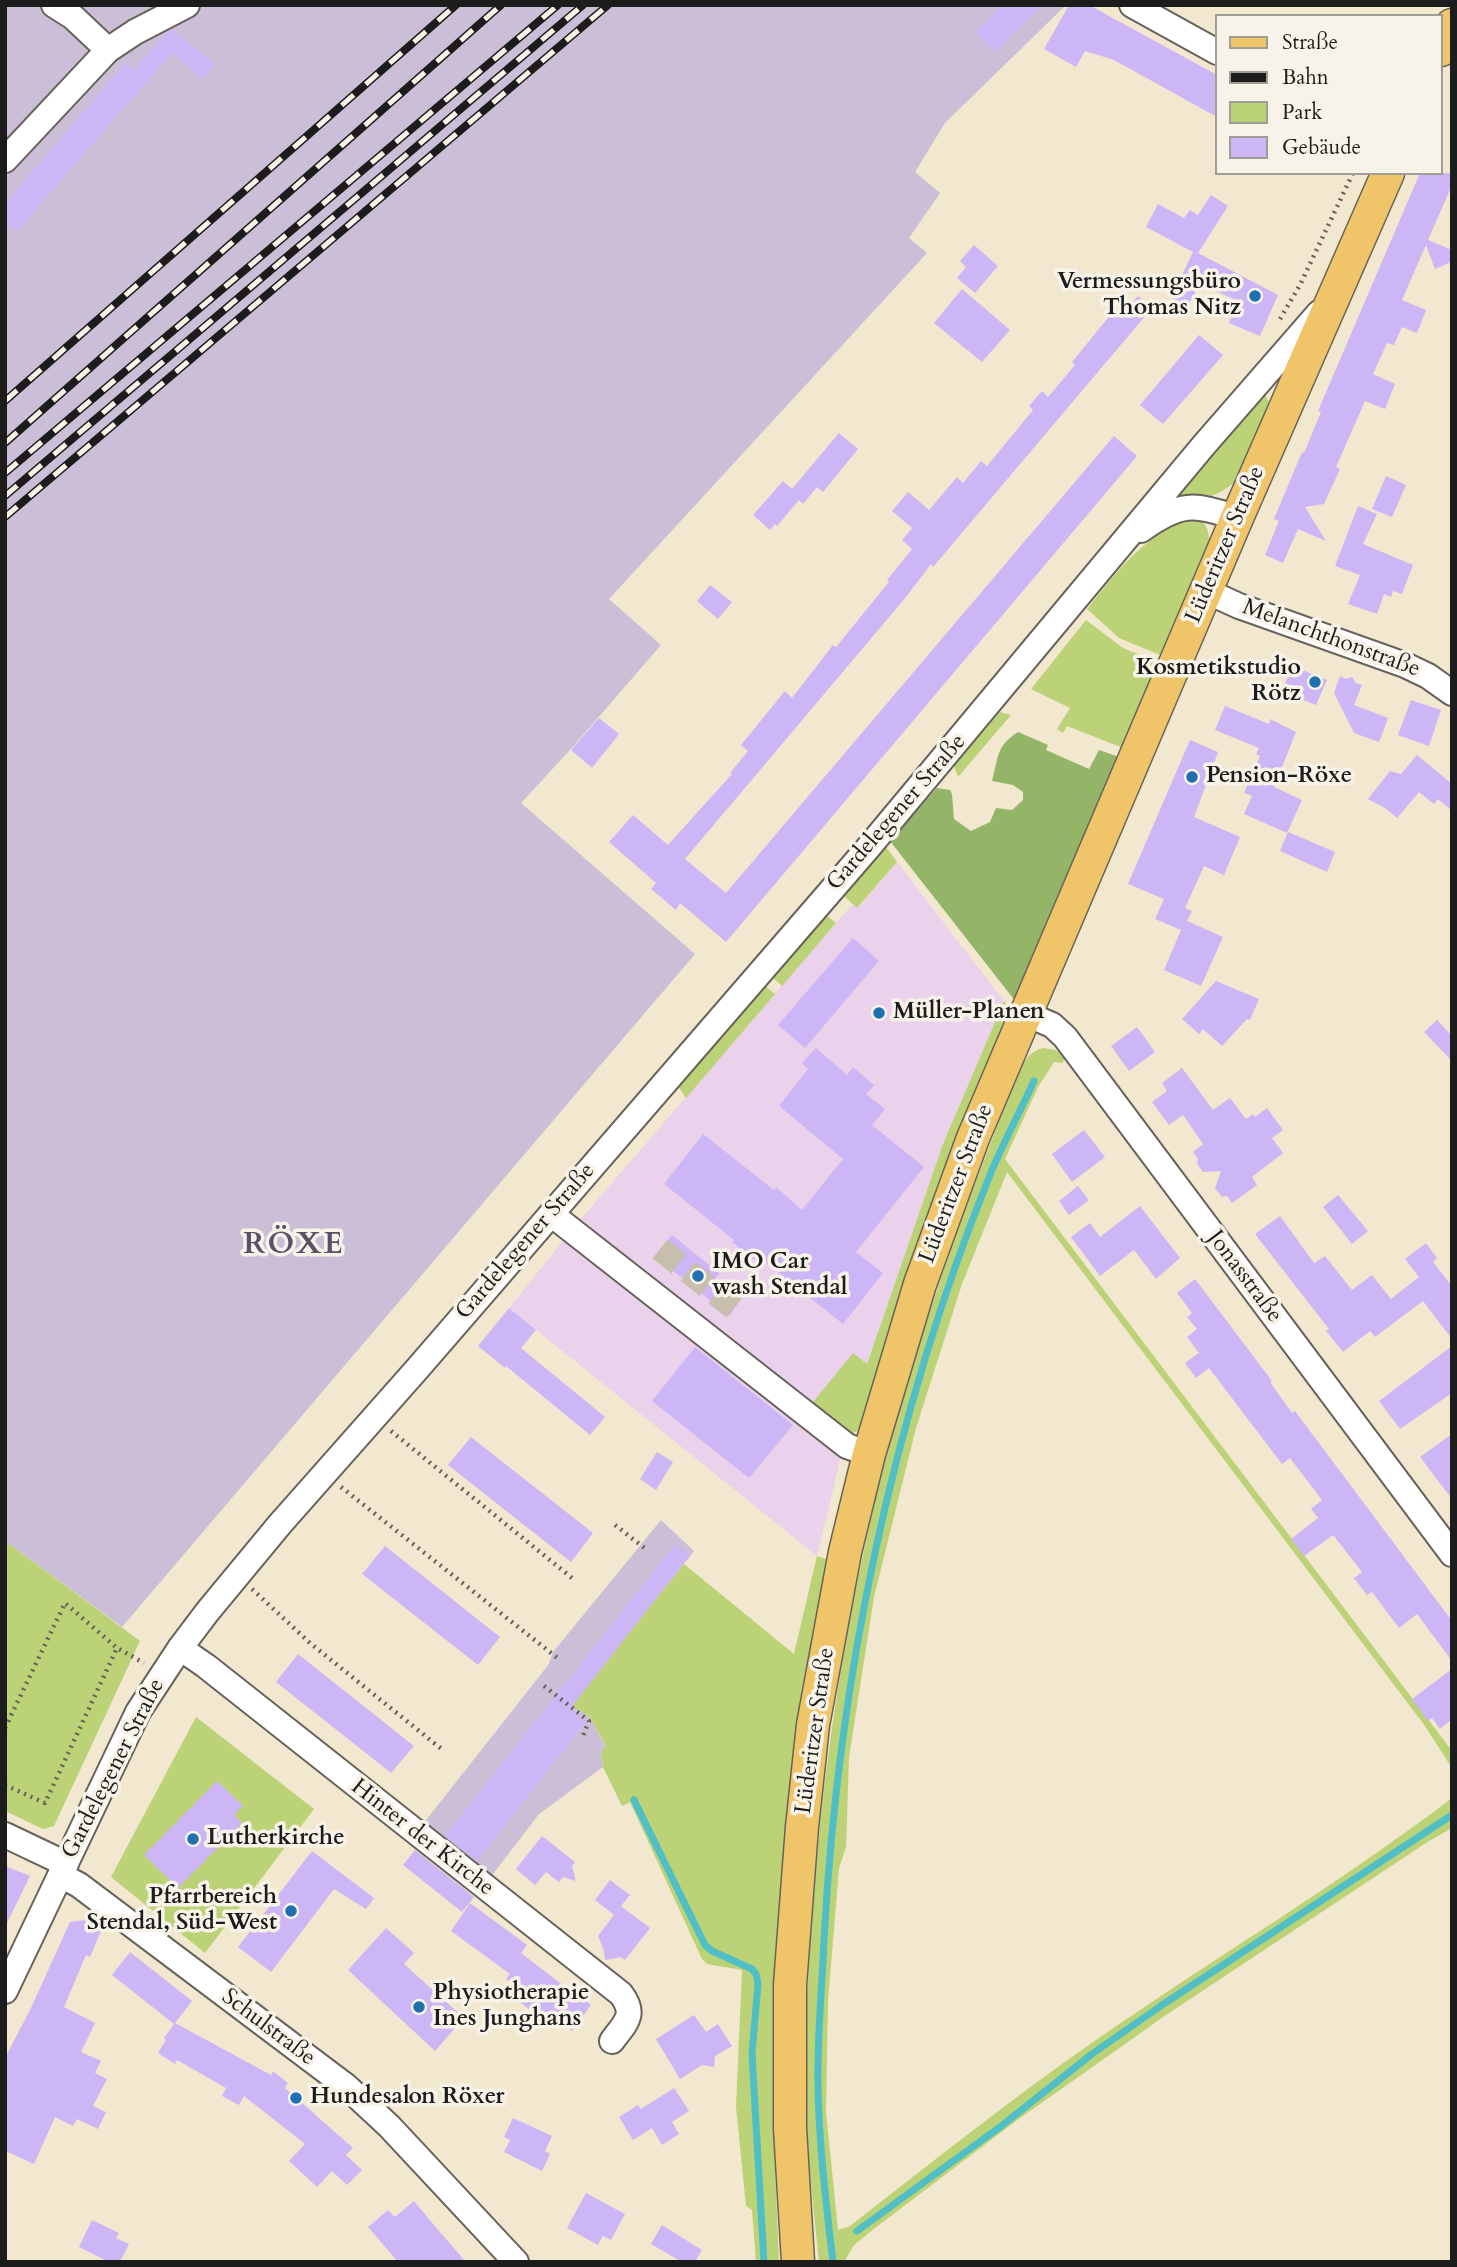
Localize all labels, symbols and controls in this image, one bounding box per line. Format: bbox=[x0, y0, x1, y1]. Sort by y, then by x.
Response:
legend bbox=[1216, 14, 1443, 175]
text: Straße bbox=[1282, 28, 1338, 57]
text: Bahn bbox=[1282, 63, 1329, 92]
text: Park bbox=[1282, 98, 1322, 127]
text: Gebäude bbox=[1282, 133, 1361, 162]
place label: Vermessungsbüro Thomas Nitz bbox=[1057, 269, 1241, 323]
marker: Vermessungsbüro Thomas Nitz bbox=[1247, 288, 1263, 304]
street label: Lüderitzer Straße bbox=[1181, 462, 1271, 628]
street label: Melanchthonstraße bbox=[1238, 594, 1424, 684]
place label: Kosmetikstudio Rötz bbox=[1136, 655, 1301, 709]
marker: Kosmetikstudio Rötz bbox=[1307, 674, 1323, 690]
street label: Gardelegener Straße bbox=[822, 729, 972, 897]
place label: Pension-Röxe bbox=[1206, 763, 1352, 791]
marker: Pension-Röxe bbox=[1184, 769, 1200, 785]
place label: Müller-Planen bbox=[893, 999, 1045, 1027]
marker: Müller-Planen bbox=[871, 1005, 887, 1021]
street label: Lüderitzer Straße bbox=[914, 1101, 1000, 1267]
street label: Gardelegener Straße bbox=[451, 1158, 601, 1326]
street label: Jonasstraße bbox=[1200, 1225, 1288, 1329]
district label: RÖXE bbox=[244, 1228, 344, 1264]
place label: IMO Car wash Stendal bbox=[712, 1249, 848, 1303]
marker: IMO Car wash Stendal bbox=[690, 1268, 706, 1284]
street label: Lüderitzer Straße bbox=[791, 1646, 841, 1816]
street label: Gardelegener Straße bbox=[57, 1674, 171, 1864]
street label: Hinter der Kirche bbox=[345, 1774, 499, 1902]
place label: Lutherkirche bbox=[207, 1825, 345, 1853]
marker: Lutherkirche bbox=[185, 1831, 201, 1847]
place label: Pfarrbereich Stendal, Süd-West bbox=[87, 1884, 277, 1938]
marker: Pfarrbereich Stendal, Süd-West bbox=[283, 1903, 299, 1919]
place label: Physiotherapie Ines Junghans bbox=[433, 1980, 589, 2034]
street label: Schulstraße bbox=[216, 1984, 320, 2072]
marker: Physiotherapie Ines Junghans bbox=[411, 1999, 427, 2015]
place label: Hundesalon Röxer bbox=[310, 2084, 504, 2112]
marker: Hundesalon Röxer bbox=[288, 2090, 304, 2106]

